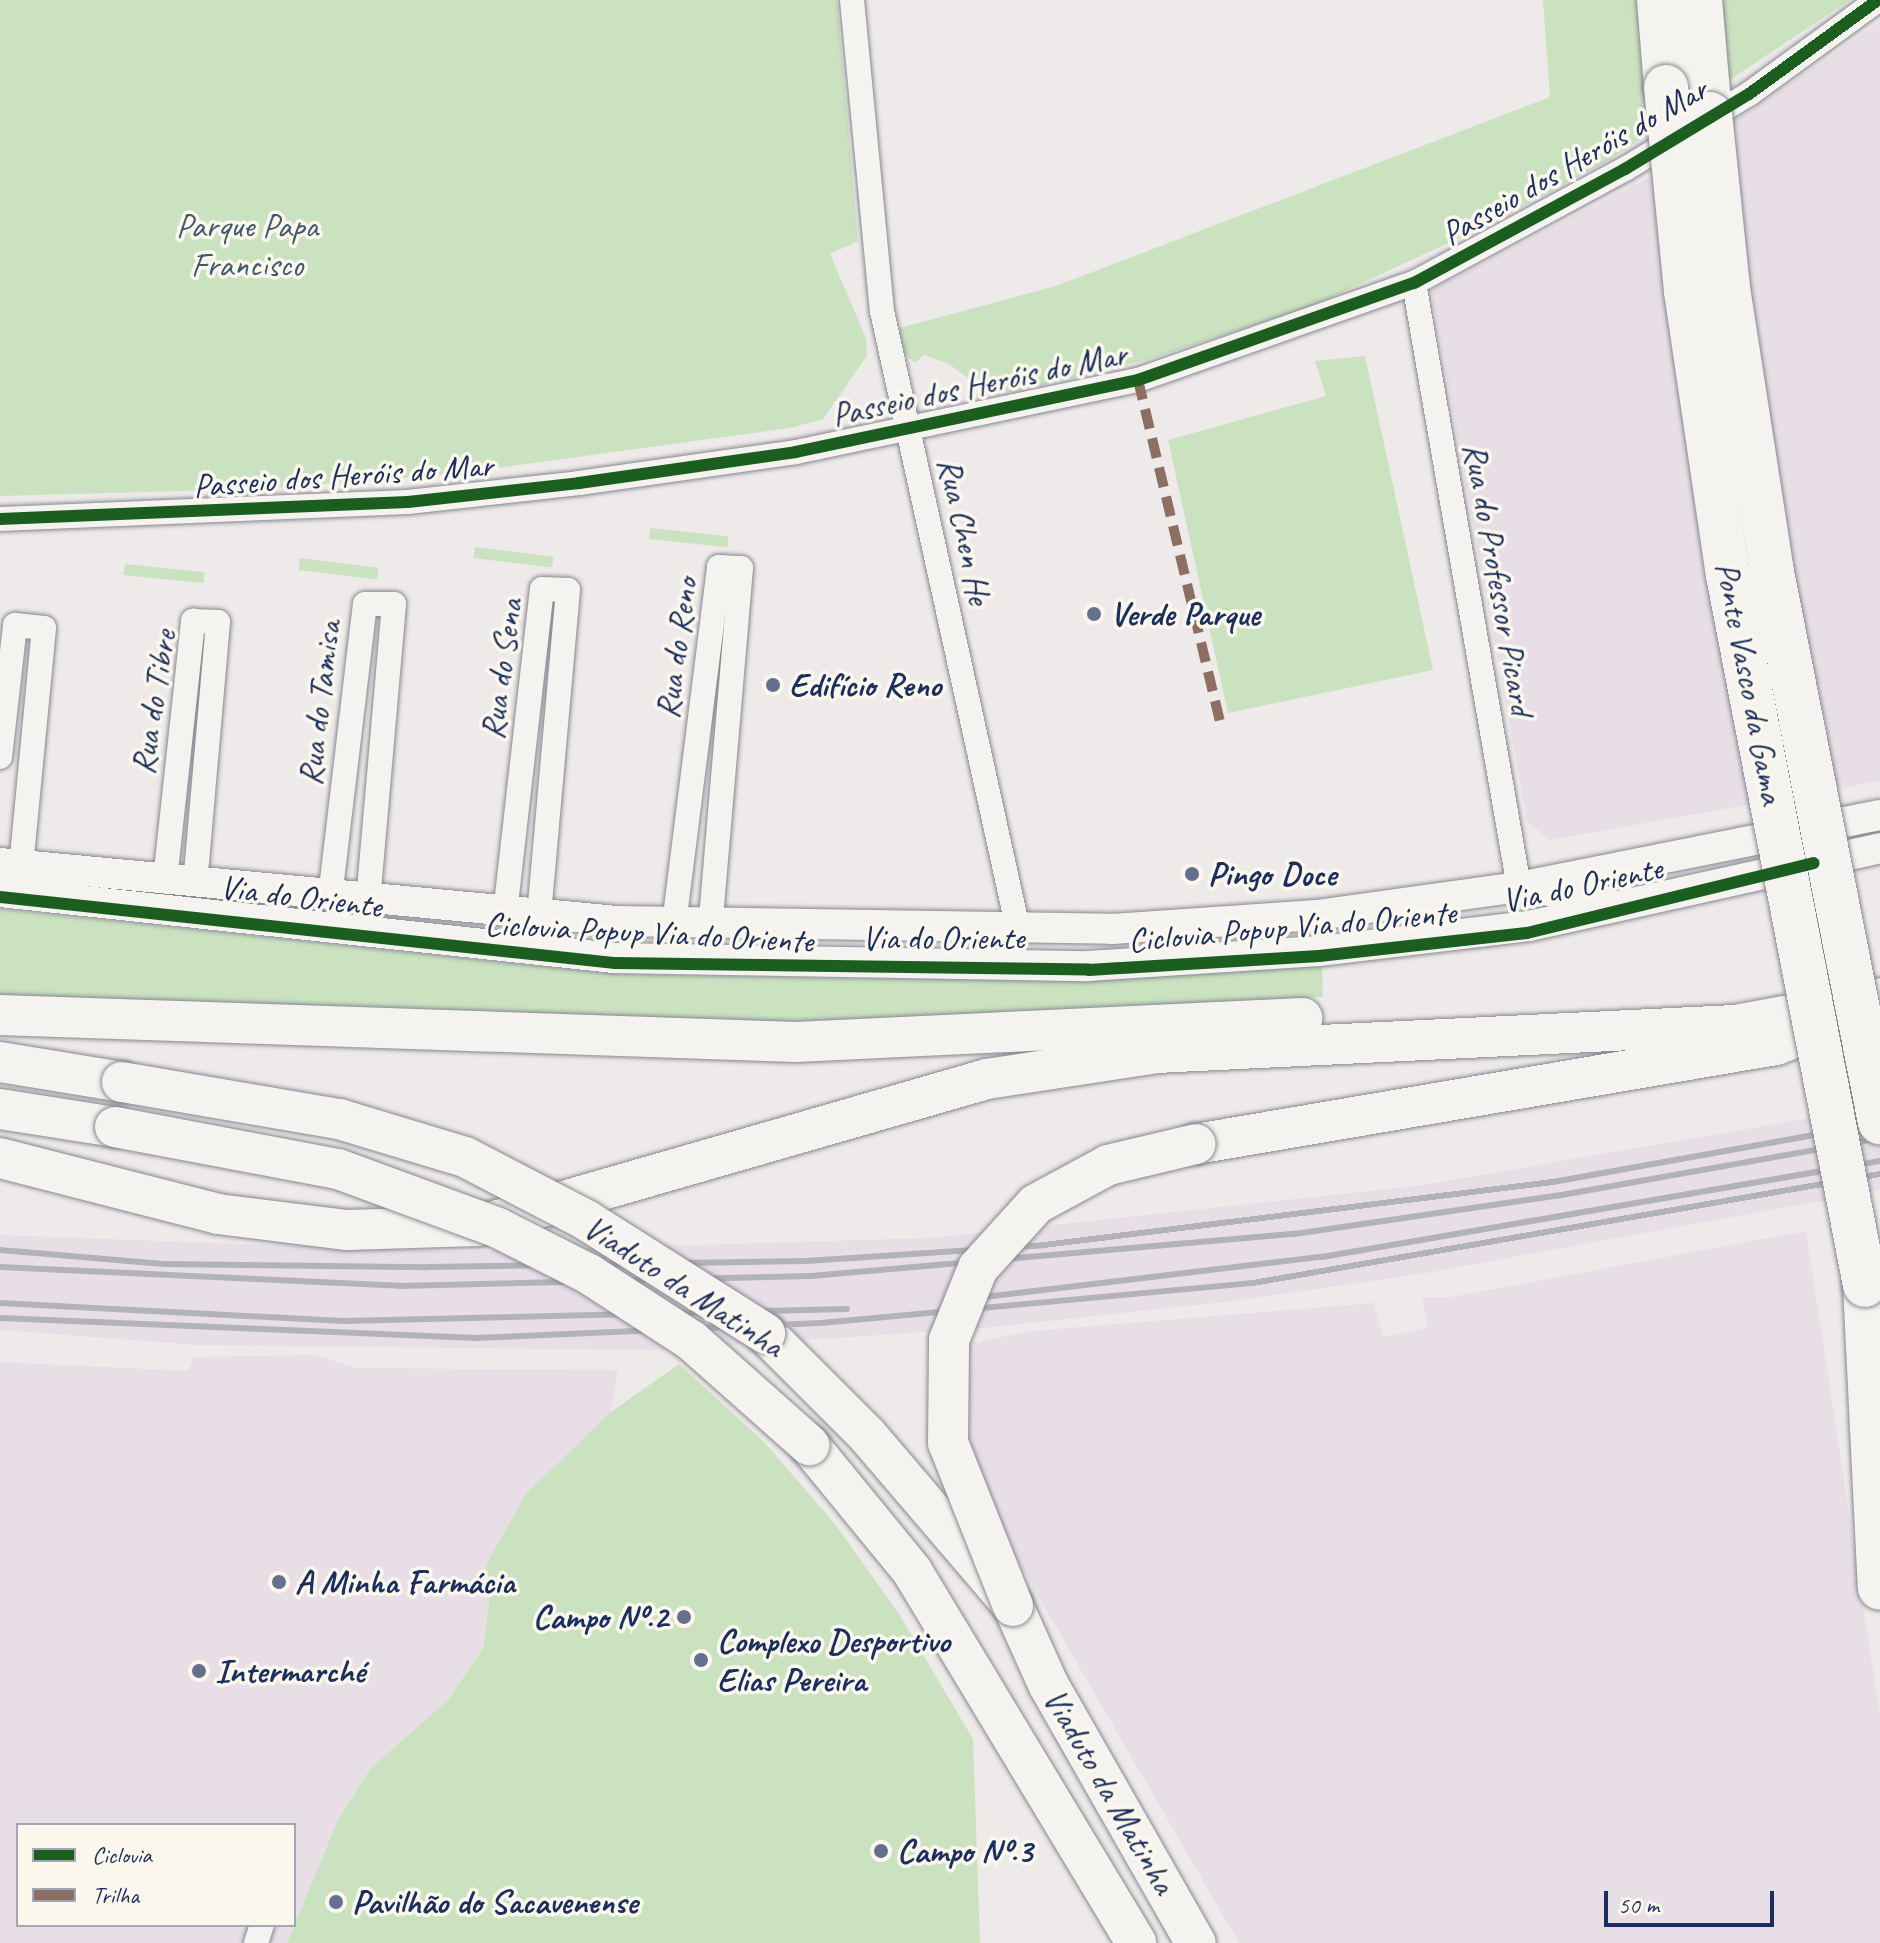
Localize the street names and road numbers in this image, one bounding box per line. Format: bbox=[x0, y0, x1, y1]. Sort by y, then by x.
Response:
street label: Passeio dos Heróis do Mar bbox=[1433, 68, 1715, 254]
street label: Passeio dos Heróis do Mar bbox=[828, 333, 1130, 435]
street label: Rua do Professor Picard bbox=[1455, 440, 1543, 718]
street label: Passeio dos Heróis do Mar bbox=[191, 444, 495, 506]
street label: Rua Chen He bbox=[930, 454, 1000, 608]
street label: Ponte Vasco da Gama bbox=[1706, 558, 1794, 808]
street label: Rua do Reno bbox=[646, 575, 706, 721]
street label: Rua do Sena bbox=[471, 596, 531, 742]
street label: Rua do Tamisa bbox=[289, 619, 349, 787]
street label: Rua do Tibre bbox=[121, 627, 185, 777]
street label: Via do Oriente bbox=[1498, 847, 1666, 921]
street label: Via do Oriente bbox=[218, 866, 384, 926]
street label: Ciclovia Popup Via do Oriente bbox=[1126, 891, 1458, 961]
street label: Ciclovia Popup Via do Oriente bbox=[484, 903, 814, 961]
street label: Via do Oriente bbox=[862, 918, 1024, 958]
street label: Viaduto da Matinha bbox=[576, 1206, 792, 1366]
street label: Viaduto da Matinha bbox=[1034, 1680, 1186, 1902]

